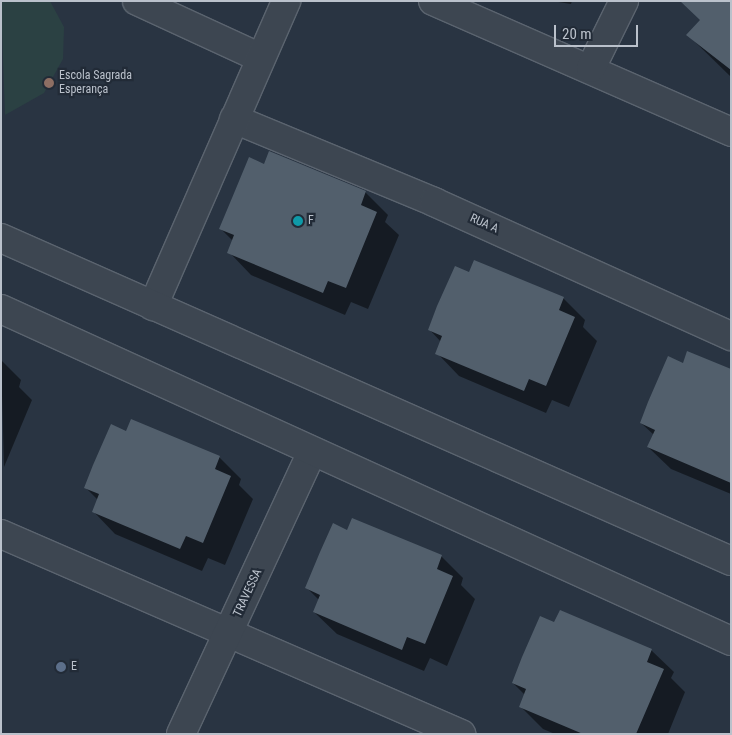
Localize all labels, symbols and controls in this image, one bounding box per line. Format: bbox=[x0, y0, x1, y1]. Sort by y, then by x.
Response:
scale bar bbox=[557, 15, 641, 47]
text: 20 m bbox=[562, 25, 592, 43]
place label: Escola Sagrada Esperança bbox=[59, 69, 132, 97]
marker: Escola Sagrada Esperança bbox=[43, 77, 55, 89]
street label: RUA A bbox=[468, 211, 500, 237]
place label: F bbox=[308, 214, 314, 228]
marker: F bbox=[292, 215, 304, 227]
street label: TRAVESSA bbox=[231, 567, 265, 619]
place label: E bbox=[71, 660, 77, 674]
marker: E bbox=[55, 661, 67, 673]

